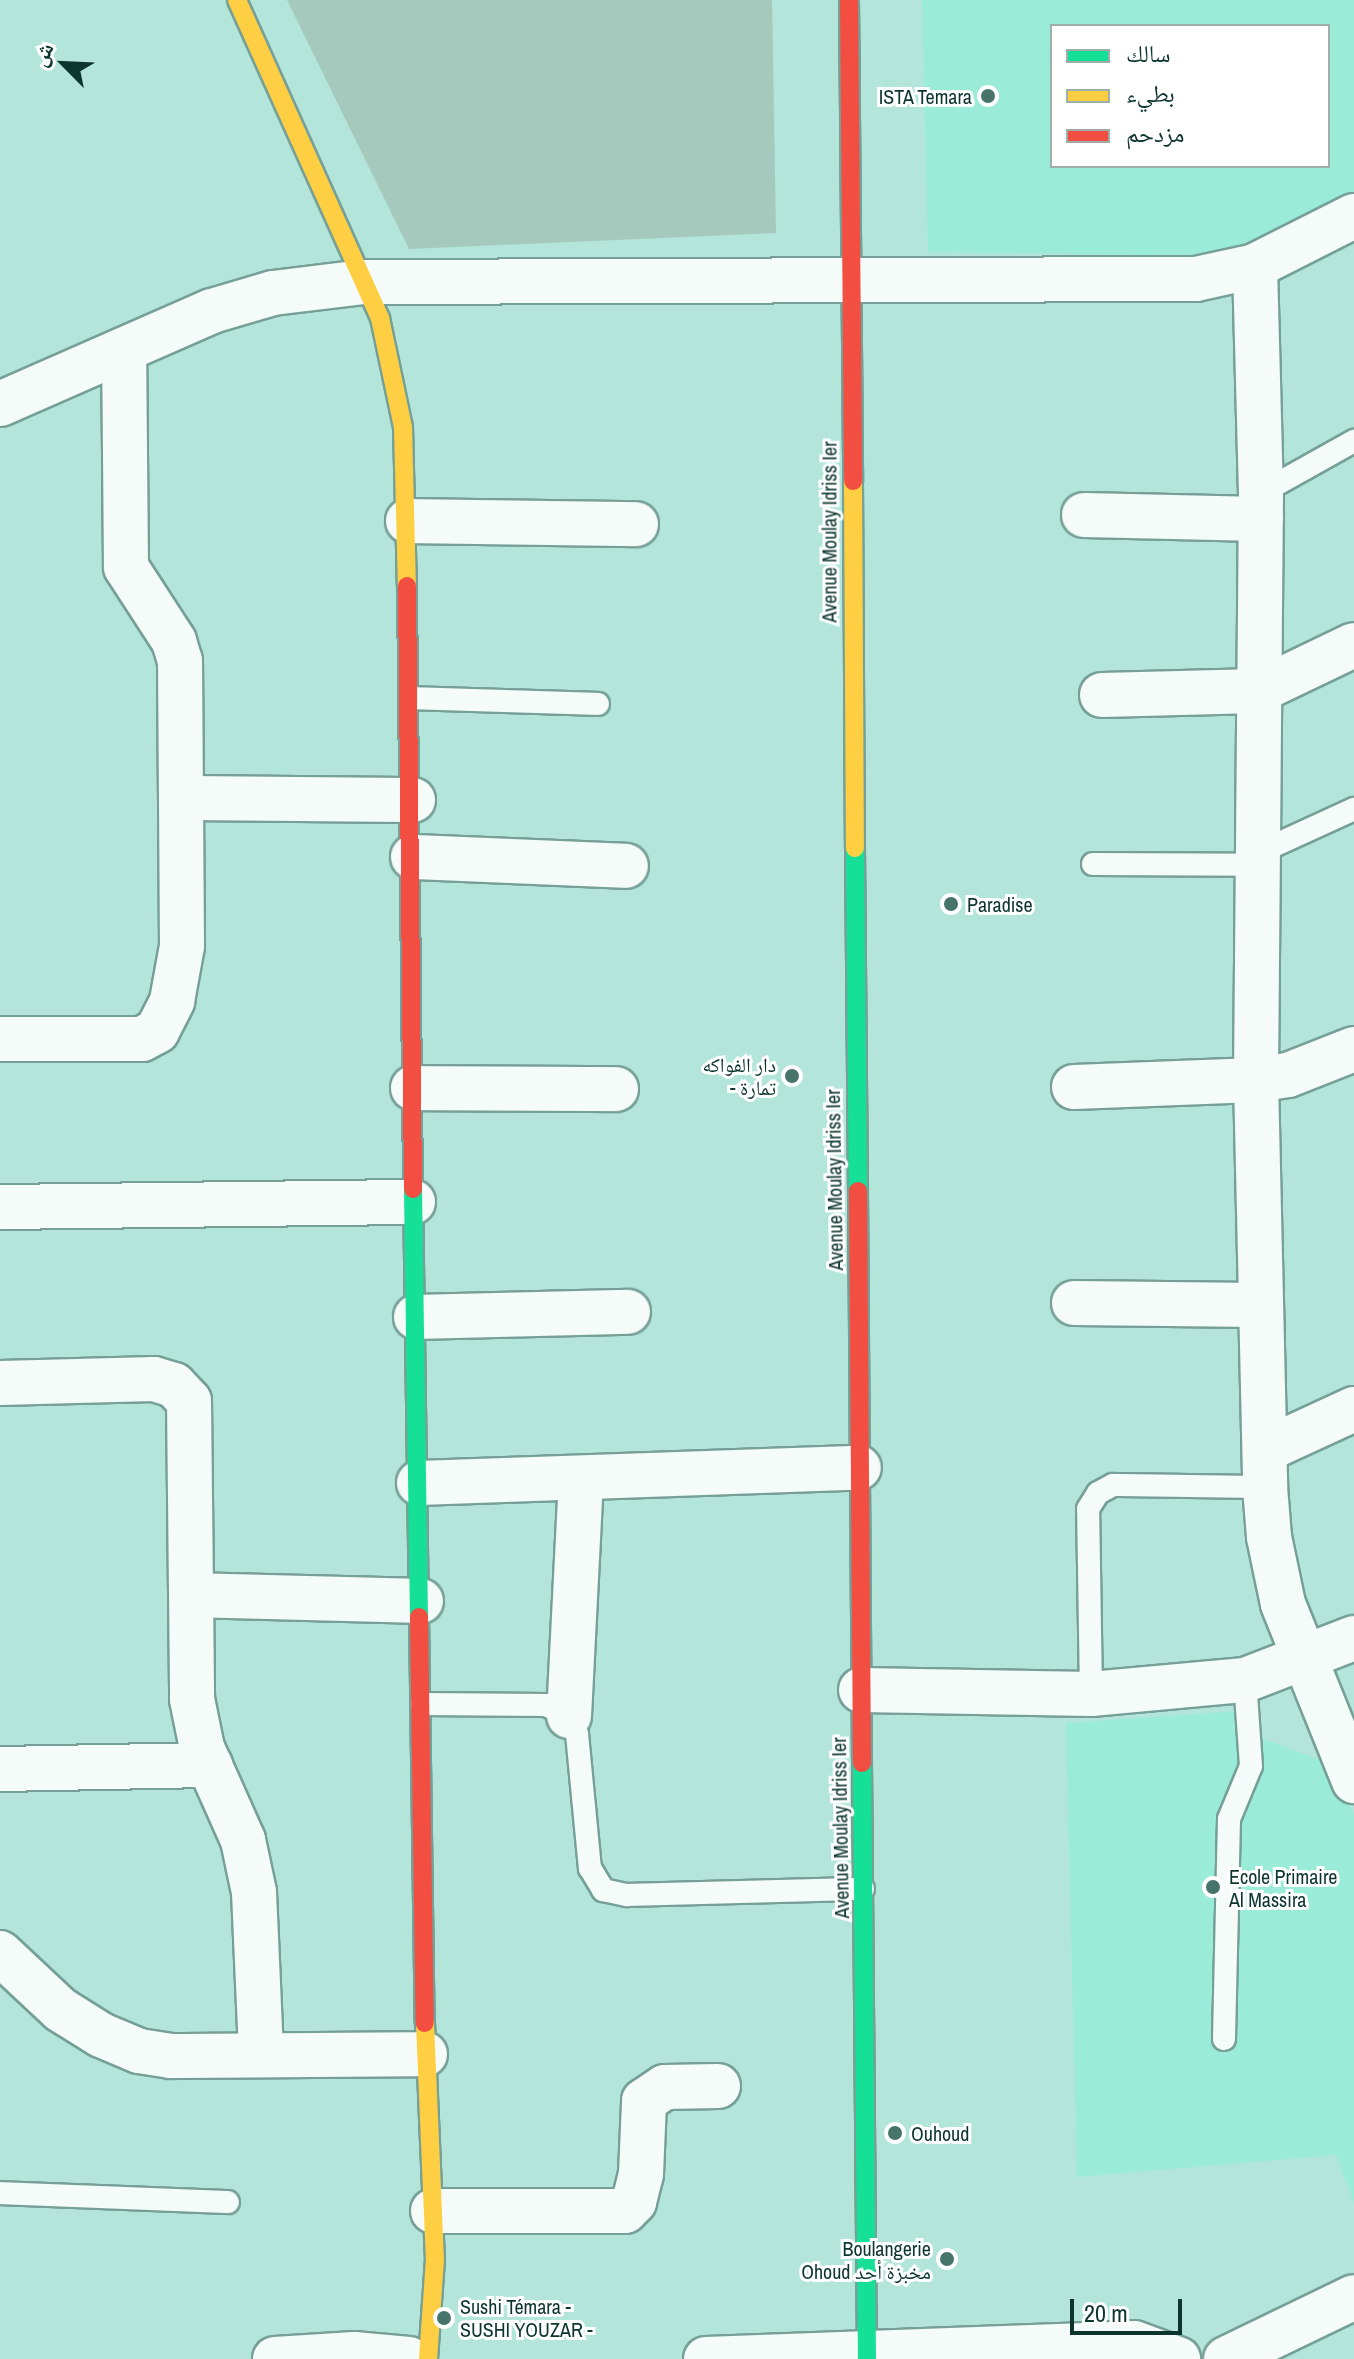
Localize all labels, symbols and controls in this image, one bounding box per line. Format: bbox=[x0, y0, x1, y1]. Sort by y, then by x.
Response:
north arrow bbox=[24, 24, 104, 104]
legend bbox=[1050, 24, 1330, 168]
text: ش bbox=[24, 37, 61, 71]
text: سالك bbox=[1126, 37, 1171, 69]
text: بطيء bbox=[1126, 77, 1175, 109]
place label: ISTA Temara bbox=[878, 84, 972, 108]
marker: ISTA Temara bbox=[979, 87, 997, 105]
text: مزدحم bbox=[1126, 117, 1185, 149]
street label: Avenue Moulay Idriss Ier bbox=[817, 441, 841, 623]
place label: Paradise bbox=[967, 892, 1033, 916]
marker: Paradise bbox=[942, 895, 960, 913]
place label: دار الفواكه - تمارة bbox=[702, 1052, 776, 1099]
marker: دار الفواكه - تمارة bbox=[783, 1067, 801, 1085]
street label: Avenue Moulay Idriss Ier bbox=[820, 1089, 848, 1271]
street label: Avenue Moulay Idriss Ier bbox=[826, 1737, 854, 1919]
place label: Ecole Primaire Al Massira bbox=[1229, 1864, 1337, 1911]
marker: Ecole Primaire Al Massira bbox=[1204, 1878, 1222, 1896]
place label: Ouhoud bbox=[911, 2121, 969, 2145]
marker: Ouhoud bbox=[886, 2124, 904, 2142]
place label: Boulangerie Ohoud مخبزة أحد bbox=[801, 2236, 931, 2283]
marker: Boulangerie Ohoud مخبزة أحد bbox=[938, 2250, 956, 2268]
scale bar bbox=[1074, 2283, 1186, 2333]
place label: Sushi Témara - SUSHI YOUZAR - bbox=[460, 2294, 593, 2341]
text: 20 m bbox=[1084, 2297, 1128, 2329]
marker: Sushi Témara - SUSHI YOUZAR - bbox=[435, 2309, 453, 2327]

